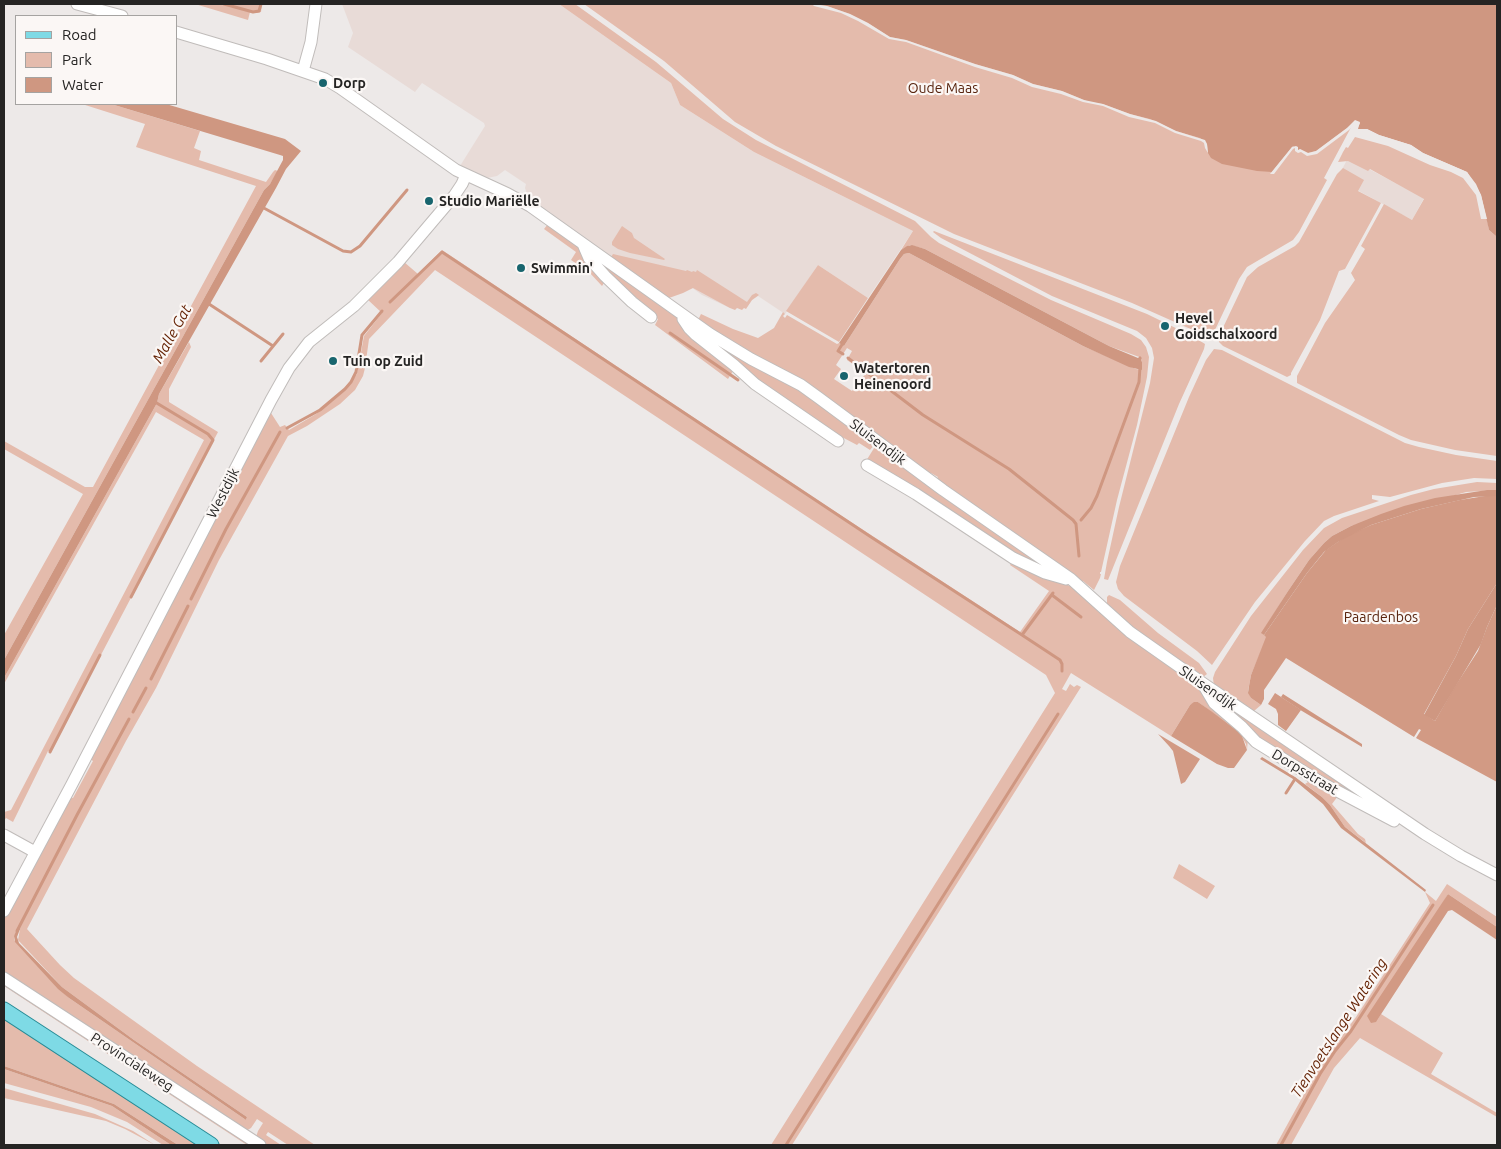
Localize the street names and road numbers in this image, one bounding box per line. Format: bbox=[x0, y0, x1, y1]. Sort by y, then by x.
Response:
street label: Sluisendijk bbox=[846, 415, 910, 469]
street label: Westdijk bbox=[203, 465, 243, 521]
street label: Sluisendijk bbox=[1176, 662, 1240, 714]
street label: Dorpsstraat bbox=[1269, 746, 1341, 798]
street label: Provincialeweg bbox=[88, 1029, 176, 1095]

